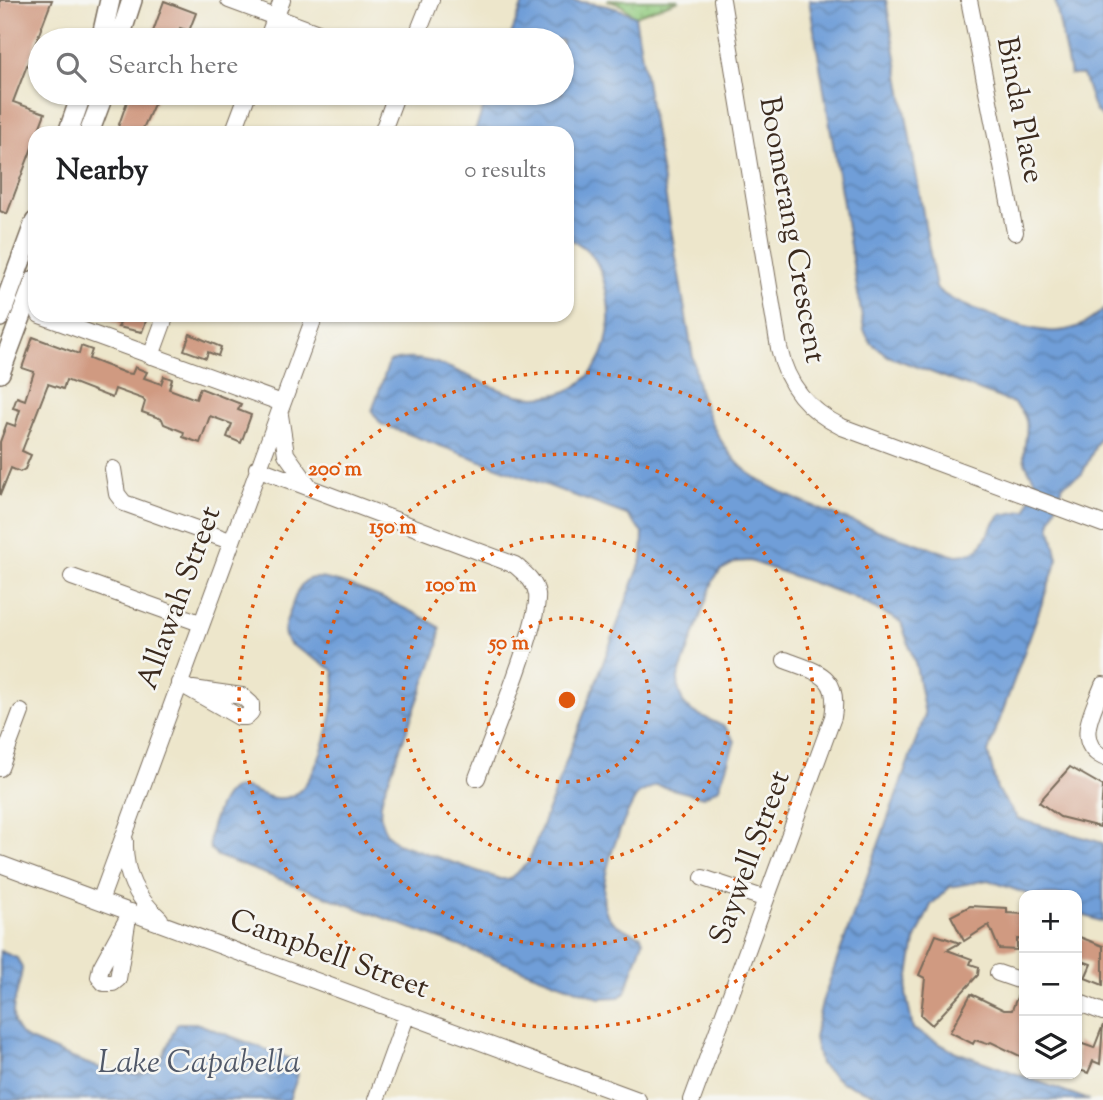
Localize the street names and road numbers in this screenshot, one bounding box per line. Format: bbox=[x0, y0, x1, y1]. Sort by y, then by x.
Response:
street label: Binda Place bbox=[984, 33, 1054, 187]
street label: Boomerang Crescent bbox=[746, 93, 836, 367]
street label: Allawah Street bbox=[127, 500, 233, 696]
street label: Saywell Street bbox=[700, 765, 802, 951]
street label: Campbell Street bbox=[223, 899, 435, 1011]

